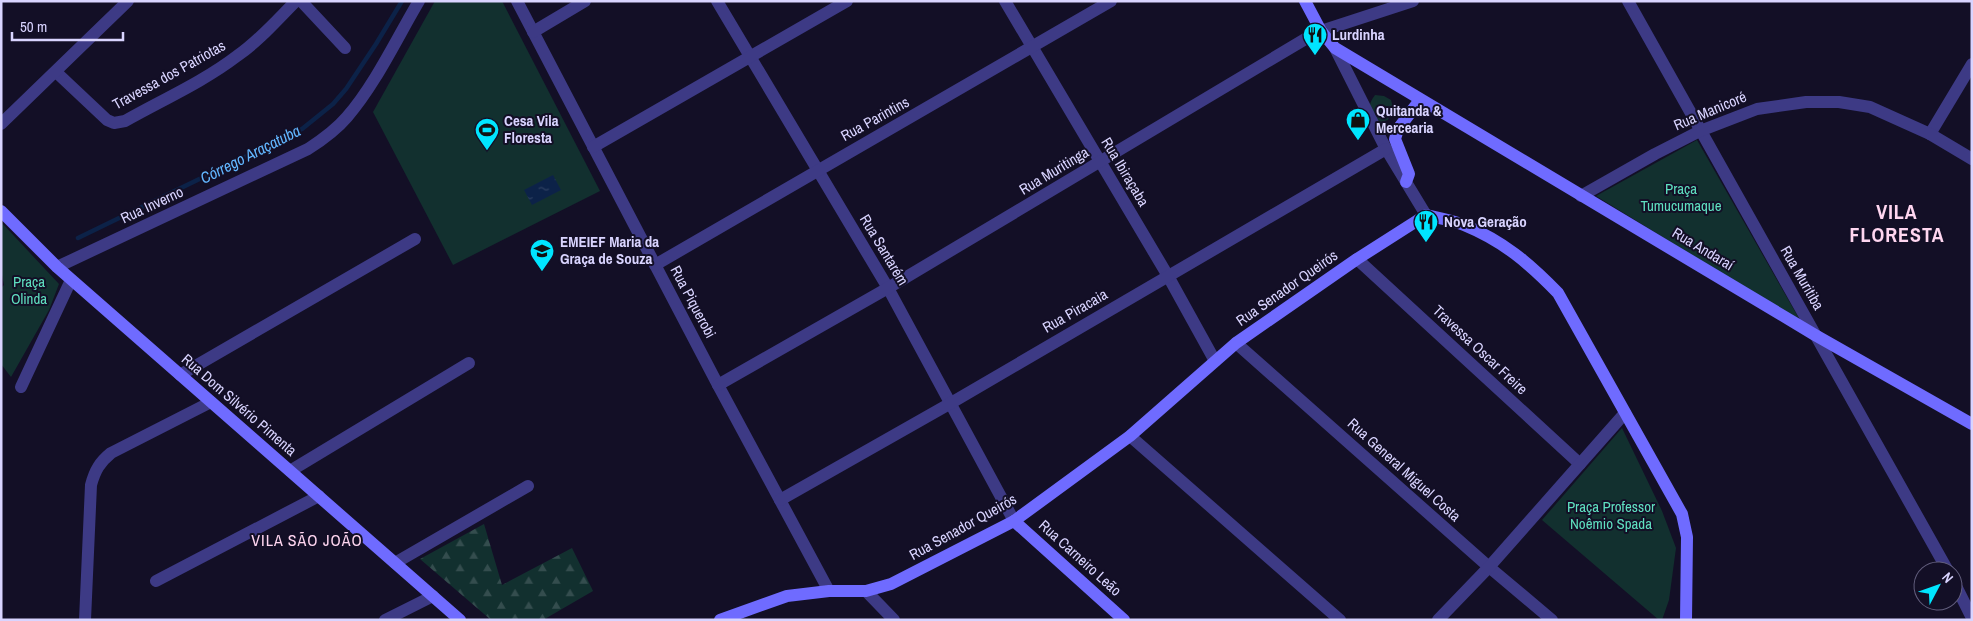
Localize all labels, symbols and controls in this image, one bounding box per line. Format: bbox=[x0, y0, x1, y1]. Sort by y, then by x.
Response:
scale bar bbox=[12, 10, 124, 42]
text: 50 m bbox=[20, 16, 47, 37]
restaurant icon: Lurdinha bbox=[1302, 22, 1328, 56]
place label: Lurdinha bbox=[1332, 24, 1385, 45]
street label: Travessa dos Patriotas bbox=[109, 35, 229, 114]
street label: Rua Manicoré bbox=[1670, 86, 1750, 135]
street label: Rua Parintins bbox=[837, 91, 913, 146]
place label: Quitanda & Mercearia bbox=[1376, 100, 1442, 138]
shop icon: Quitanda & Mercearia bbox=[1345, 107, 1371, 141]
place label: Cesa Vila Floresta bbox=[504, 110, 559, 148]
sports icon: Cesa Vila Floresta bbox=[474, 117, 500, 151]
water label: Córrego Araçatuba bbox=[196, 119, 304, 189]
street label: Rua Ibiraçaba bbox=[1097, 133, 1154, 210]
street label: Rua Muritinga bbox=[1015, 141, 1093, 200]
park label: Praça Tumucumaque bbox=[1641, 178, 1722, 216]
street label: Rua Inverno bbox=[117, 181, 187, 228]
district label: VILA FLORESTA bbox=[1849, 198, 1945, 248]
restaurant icon: Nova Geração bbox=[1413, 209, 1439, 243]
street label: Rua Santarém bbox=[855, 210, 914, 289]
place label: Nova Geração bbox=[1444, 211, 1527, 232]
street label: Rua Andaraí bbox=[1669, 222, 1738, 275]
place label: EMEIEF Maria da Graça de Souza bbox=[560, 231, 659, 269]
school or university icon: EMEIEF Maria da Graça de Souza bbox=[529, 238, 555, 272]
street label: Rua Muritiba bbox=[1776, 242, 1829, 314]
street label: Rua Senador Queirós bbox=[1232, 245, 1342, 331]
street label: Rua Piquerobi bbox=[666, 262, 721, 342]
park label: Praça Olinda bbox=[11, 271, 47, 309]
street label: Rua Piracaia bbox=[1038, 283, 1111, 338]
street label: Travessa Oscar Freire bbox=[1428, 300, 1532, 399]
street label: Rua Dom Silvério Pimenta bbox=[177, 349, 302, 461]
street label: Rua General Miguel Costa bbox=[1343, 413, 1466, 526]
street label: Rua Senador Queirós bbox=[905, 488, 1020, 565]
park label: Praça Professor Noêmio Spada bbox=[1567, 496, 1655, 534]
street label: Rua Carneiro Leão bbox=[1034, 515, 1126, 601]
district label: VILA SÃO JOÃO bbox=[251, 529, 363, 551]
north arrow bbox=[1913, 561, 1963, 611]
text: N bbox=[1938, 568, 1957, 587]

